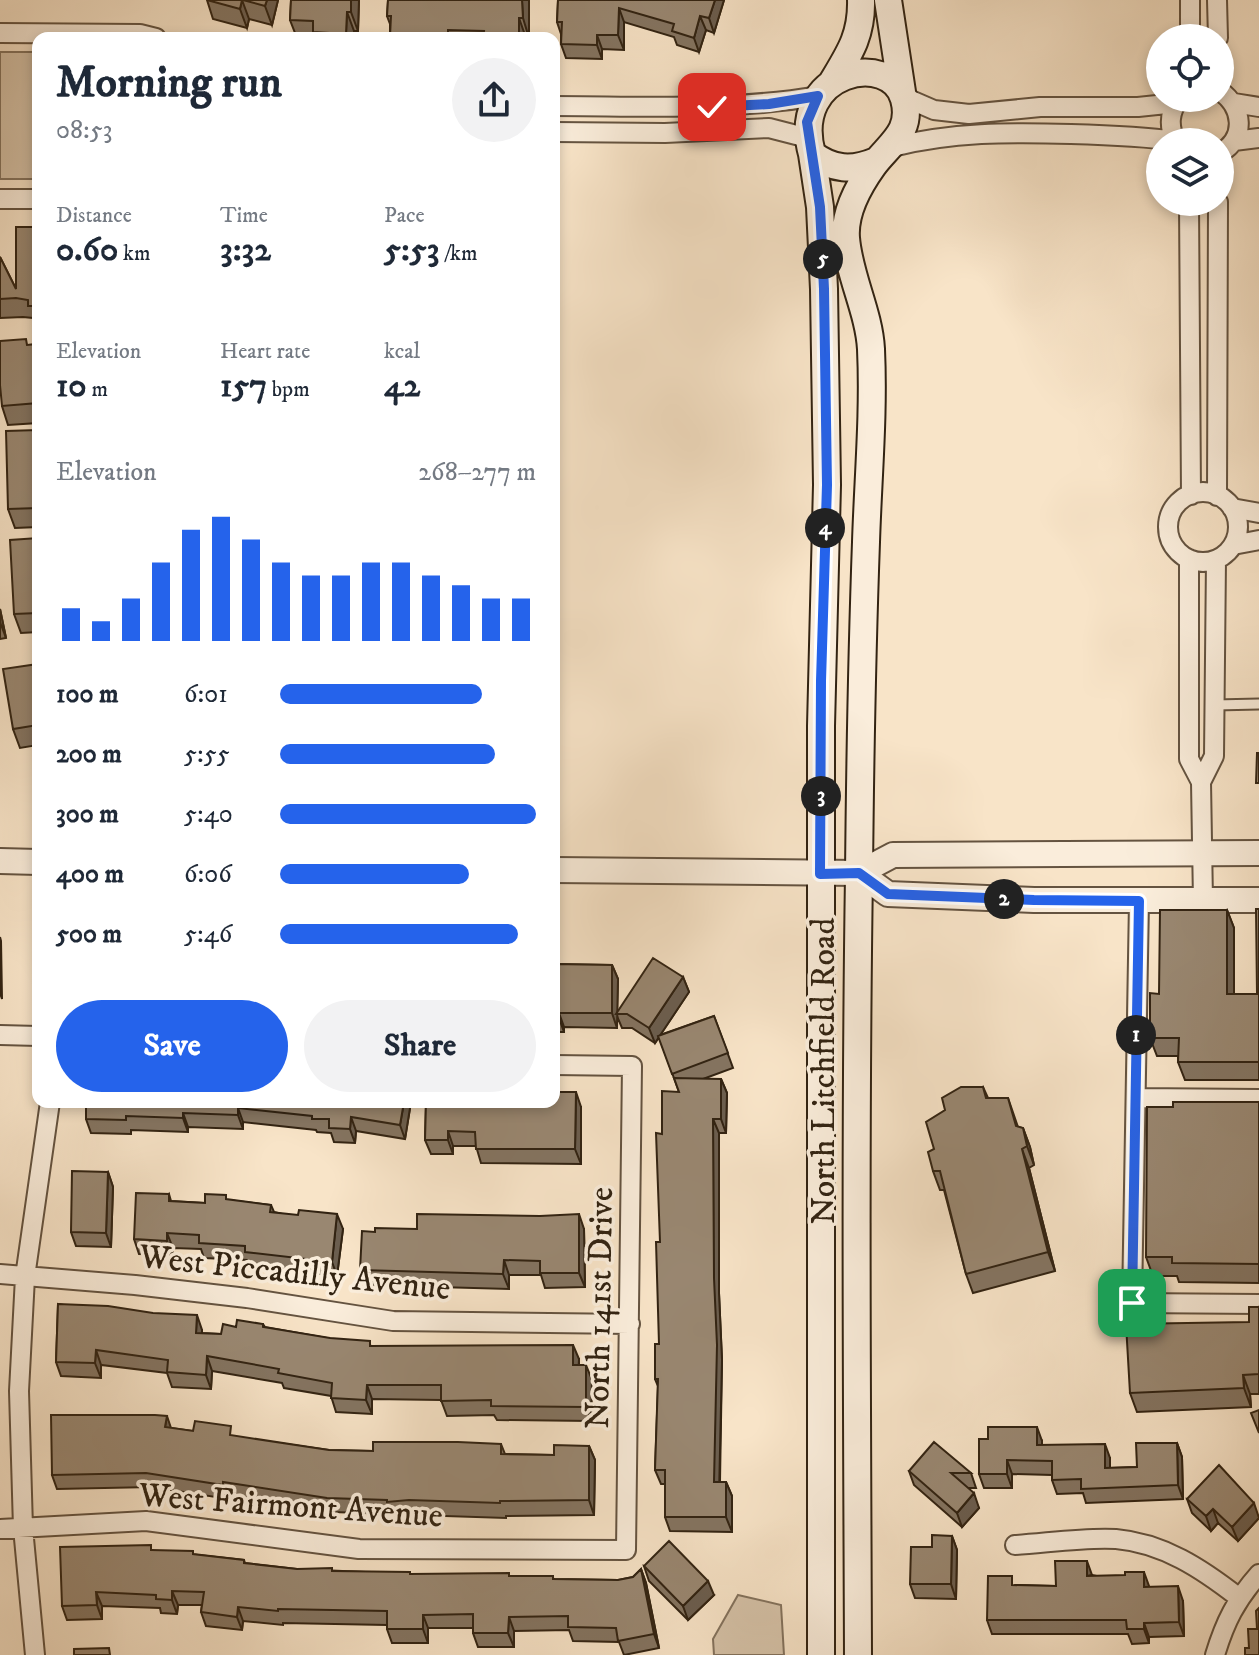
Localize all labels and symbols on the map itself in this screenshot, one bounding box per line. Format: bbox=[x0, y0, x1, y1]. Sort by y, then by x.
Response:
pin bbox=[678, 73, 746, 141]
pin: 5 bbox=[803, 239, 843, 279]
pin: 4 bbox=[805, 508, 845, 548]
pin: 3 bbox=[801, 776, 841, 816]
pin: 2 bbox=[984, 879, 1024, 919]
street label: North Litchfield Road bbox=[803, 918, 845, 1224]
pin: 1 bbox=[1116, 1015, 1156, 1055]
street label: North 141st Drive bbox=[577, 1187, 623, 1429]
street label: West Piccadilly Avenue bbox=[136, 1236, 452, 1310]
pin bbox=[1098, 1269, 1166, 1337]
street label: West Fairmont Avenue bbox=[136, 1474, 444, 1538]

